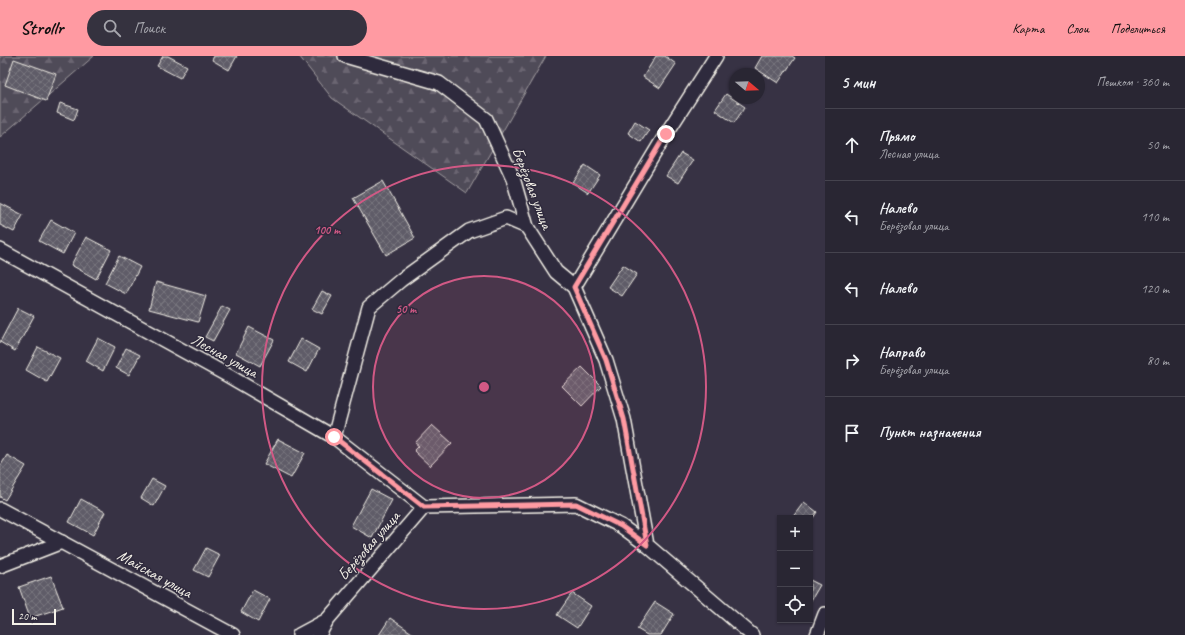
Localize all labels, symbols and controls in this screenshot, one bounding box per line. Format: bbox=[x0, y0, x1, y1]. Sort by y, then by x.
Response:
search box bbox=[87, 10, 367, 46]
text: Strollr bbox=[20, 16, 63, 40]
icon: search bbox=[101, 17, 123, 39]
text: Поиск bbox=[133, 19, 165, 38]
text: Карта bbox=[1012, 20, 1044, 37]
text: Слои bbox=[1066, 20, 1089, 37]
text: Поделиться bbox=[1111, 20, 1165, 37]
north arrow bbox=[729, 68, 765, 104]
text: 5 мин bbox=[841, 72, 875, 93]
text: Пешком · 360 m bbox=[1096, 74, 1169, 90]
route end bbox=[657, 125, 675, 143]
text: Прямо bbox=[879, 127, 915, 146]
icon: ahead bbox=[841, 134, 863, 156]
text: 50 m bbox=[1147, 137, 1169, 153]
street label: Берёзовая улица bbox=[507, 145, 557, 233]
text: Лесная улица bbox=[879, 146, 938, 162]
text: Налево bbox=[879, 199, 917, 218]
icon: left bbox=[841, 206, 863, 228]
text: 110 m bbox=[1141, 209, 1169, 225]
text: Берёзовая улица bbox=[879, 218, 949, 234]
text: 100 m bbox=[314, 222, 341, 238]
icon: left bbox=[841, 278, 863, 300]
text: Налево bbox=[879, 279, 917, 298]
text: 120 m bbox=[1141, 281, 1169, 297]
text: 50 m bbox=[396, 301, 417, 317]
street label: Лесная улица bbox=[188, 329, 263, 383]
text: Направо bbox=[879, 343, 925, 362]
icon: right bbox=[841, 350, 863, 372]
text: 80 m bbox=[1147, 353, 1169, 369]
text: Берёзовая улица bbox=[879, 362, 949, 378]
centre of rings bbox=[477, 380, 491, 394]
icon: arrive bbox=[841, 422, 863, 444]
text: Пункт назначения bbox=[879, 423, 981, 442]
route start bbox=[325, 428, 343, 446]
street label: Берёзовая улица bbox=[333, 506, 405, 585]
map controls bbox=[777, 515, 813, 623]
button: + bbox=[777, 515, 813, 551]
street label: Майская улица bbox=[114, 545, 197, 603]
button: − bbox=[777, 551, 813, 587]
button: locate bbox=[777, 587, 813, 623]
scale bar bbox=[12, 607, 56, 626]
text: 20 m bbox=[18, 609, 37, 623]

